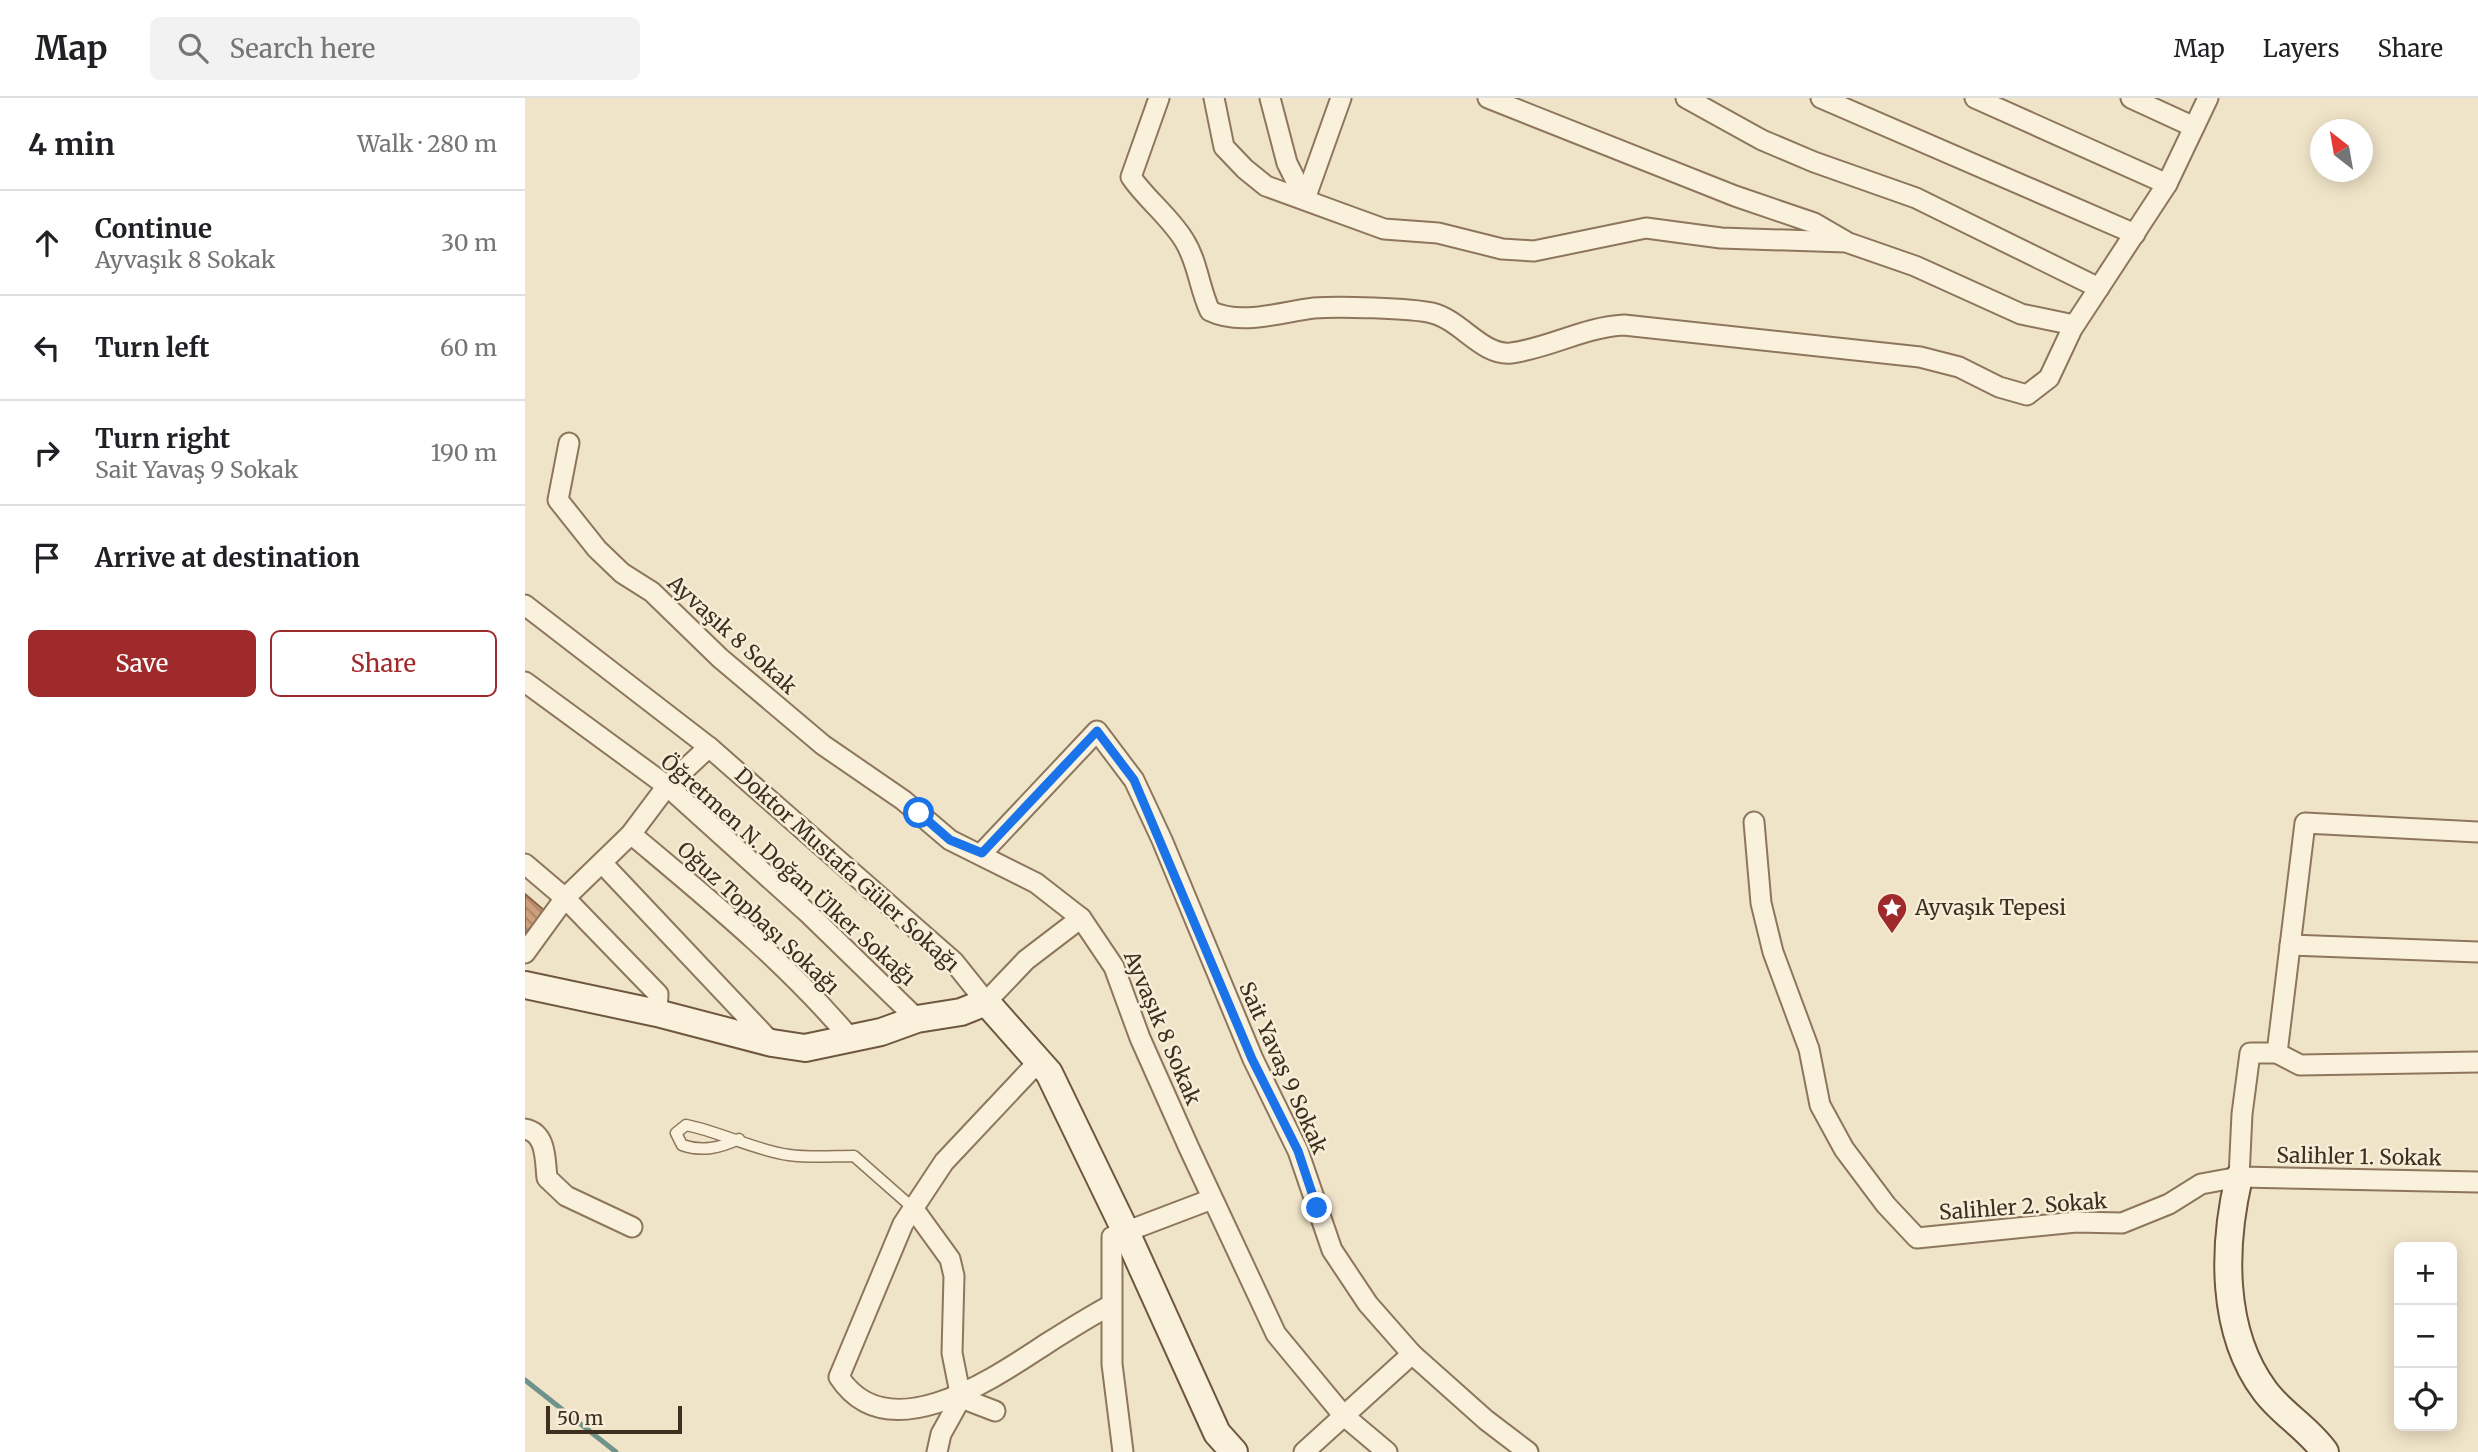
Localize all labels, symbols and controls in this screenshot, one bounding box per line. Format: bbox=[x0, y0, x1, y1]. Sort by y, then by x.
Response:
search box bbox=[150, 17, 640, 80]
text: Map bbox=[35, 28, 108, 69]
icon: search bbox=[174, 29, 212, 67]
text: Search here bbox=[230, 32, 375, 65]
text: Map bbox=[2174, 33, 2225, 64]
text: Layers bbox=[2263, 33, 2339, 64]
text: Share bbox=[2377, 33, 2443, 64]
north arrow bbox=[2310, 119, 2373, 182]
text: 4 min bbox=[28, 125, 115, 163]
text: Walk · 280 m bbox=[357, 129, 497, 158]
text: Continue bbox=[95, 212, 212, 245]
icon: ahead bbox=[28, 224, 66, 262]
text: 30 m bbox=[441, 228, 497, 257]
text: Ayvaşık 8 Sokak bbox=[95, 245, 275, 274]
icon: left bbox=[28, 329, 66, 367]
text: Turn left bbox=[95, 331, 209, 364]
text: 60 m bbox=[440, 333, 497, 362]
text: Turn right bbox=[95, 422, 230, 455]
icon: right bbox=[28, 434, 66, 472]
text: 190 m bbox=[431, 438, 497, 467]
text: Sait Yavaş 9 Sokak bbox=[95, 455, 298, 484]
icon: arrive bbox=[28, 539, 66, 577]
text: Arrive at destination bbox=[95, 541, 360, 574]
street label: Ayvaşık 8 Sokak bbox=[661, 569, 803, 700]
button: Save bbox=[28, 630, 256, 697]
button: Share bbox=[270, 630, 497, 697]
street label: Öğretmen N. Doğan Ülker Sokağı bbox=[655, 748, 922, 991]
street label: Doktor Mustafa Güler Sokağı bbox=[730, 762, 965, 978]
route start bbox=[903, 797, 934, 828]
street label: Oğuz Topbaşı Sokağı bbox=[672, 836, 845, 1000]
place icon: Ayvaşık Tepesi bbox=[1875, 891, 1909, 935]
place label: Ayvaşık Tepesi bbox=[1914, 894, 2066, 921]
street label: Ayvaşık 8 Sokak bbox=[1117, 946, 1207, 1110]
street label: Sait Yavaş 9 Sokak bbox=[1233, 978, 1334, 1159]
street label: Salihler 1. Sokak bbox=[2276, 1142, 2443, 1171]
street label: Salihler 2. Sokak bbox=[1938, 1187, 2109, 1226]
route end bbox=[1301, 1192, 1332, 1223]
map controls bbox=[2394, 1242, 2457, 1431]
button: + bbox=[2394, 1242, 2457, 1305]
button: − bbox=[2394, 1305, 2457, 1368]
button: locate bbox=[2394, 1368, 2457, 1431]
scale bar bbox=[546, 1403, 683, 1435]
text: 50 m bbox=[557, 1406, 603, 1430]

